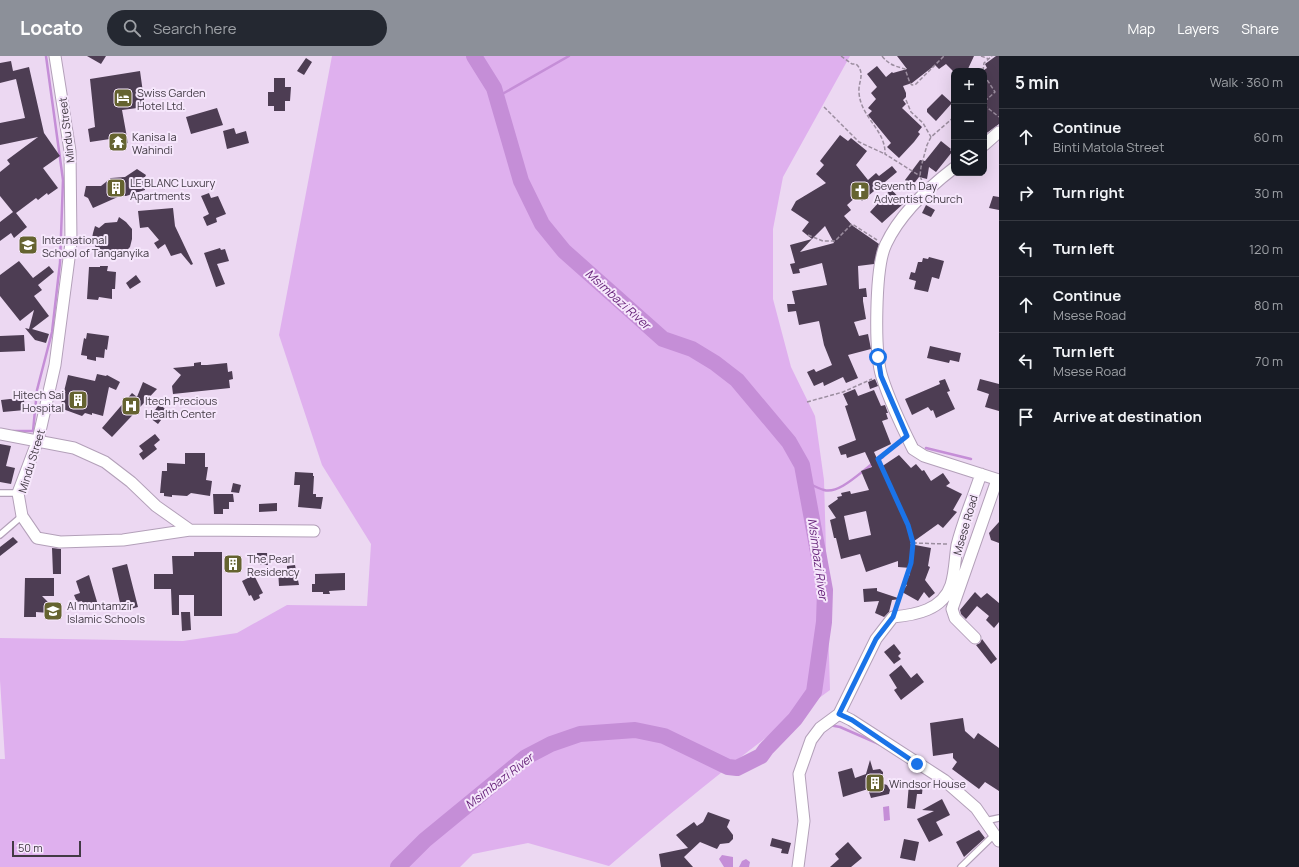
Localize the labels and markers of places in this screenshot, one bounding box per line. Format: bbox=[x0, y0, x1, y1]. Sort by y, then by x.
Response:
place label: Swiss Garden Hotel Ltd. bbox=[137, 85, 206, 113]
hotel icon: Swiss Garden Hotel Ltd. bbox=[112, 87, 134, 109]
place label: Kanisa la Wahindi bbox=[132, 129, 177, 157]
temple icon: Kanisa la Wahindi bbox=[107, 131, 129, 153]
place label: LE BLANC Luxury Apartments bbox=[130, 175, 215, 203]
building icon: LE BLANC Luxury Apartments bbox=[105, 177, 127, 199]
place label: Seventh Day Adventist Church bbox=[874, 178, 962, 206]
church icon: Seventh Day Adventist Church bbox=[849, 180, 871, 202]
place label: International School of Tanganyika bbox=[42, 232, 149, 260]
school or university icon: International School of Tanganyika bbox=[17, 234, 39, 256]
place label: Hitech Sai Hospital bbox=[13, 387, 64, 415]
building icon: Hitech Sai Hospital bbox=[67, 389, 89, 411]
place label: Itech Precious Health Center bbox=[145, 393, 217, 421]
hospital icon: Itech Precious Health Center bbox=[120, 395, 142, 417]
place label: The Pearl Residency bbox=[247, 551, 300, 579]
building icon: The Pearl Residency bbox=[222, 553, 244, 575]
place label: Al muntamzir Islamic Schools bbox=[67, 598, 145, 626]
school or university icon: Al muntamzir Islamic Schools bbox=[42, 600, 64, 622]
building icon: Windsor House bbox=[864, 772, 886, 794]
place label: Windsor House bbox=[889, 776, 966, 791]

